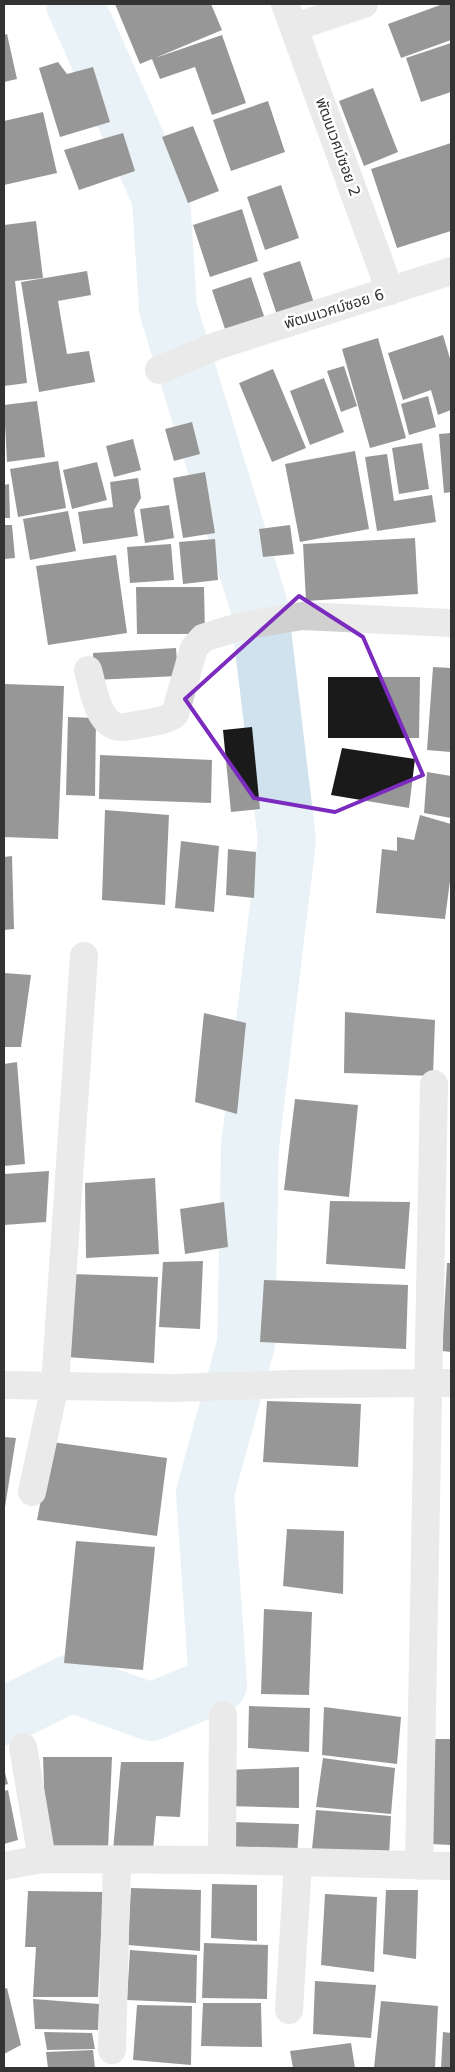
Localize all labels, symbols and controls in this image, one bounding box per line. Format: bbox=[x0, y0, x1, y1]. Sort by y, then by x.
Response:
street label: พัฒนเวศม์ซอย 2 bbox=[312, 95, 364, 199]
street label: พัฒนเวศม์ซอย 6 bbox=[282, 285, 386, 333]

